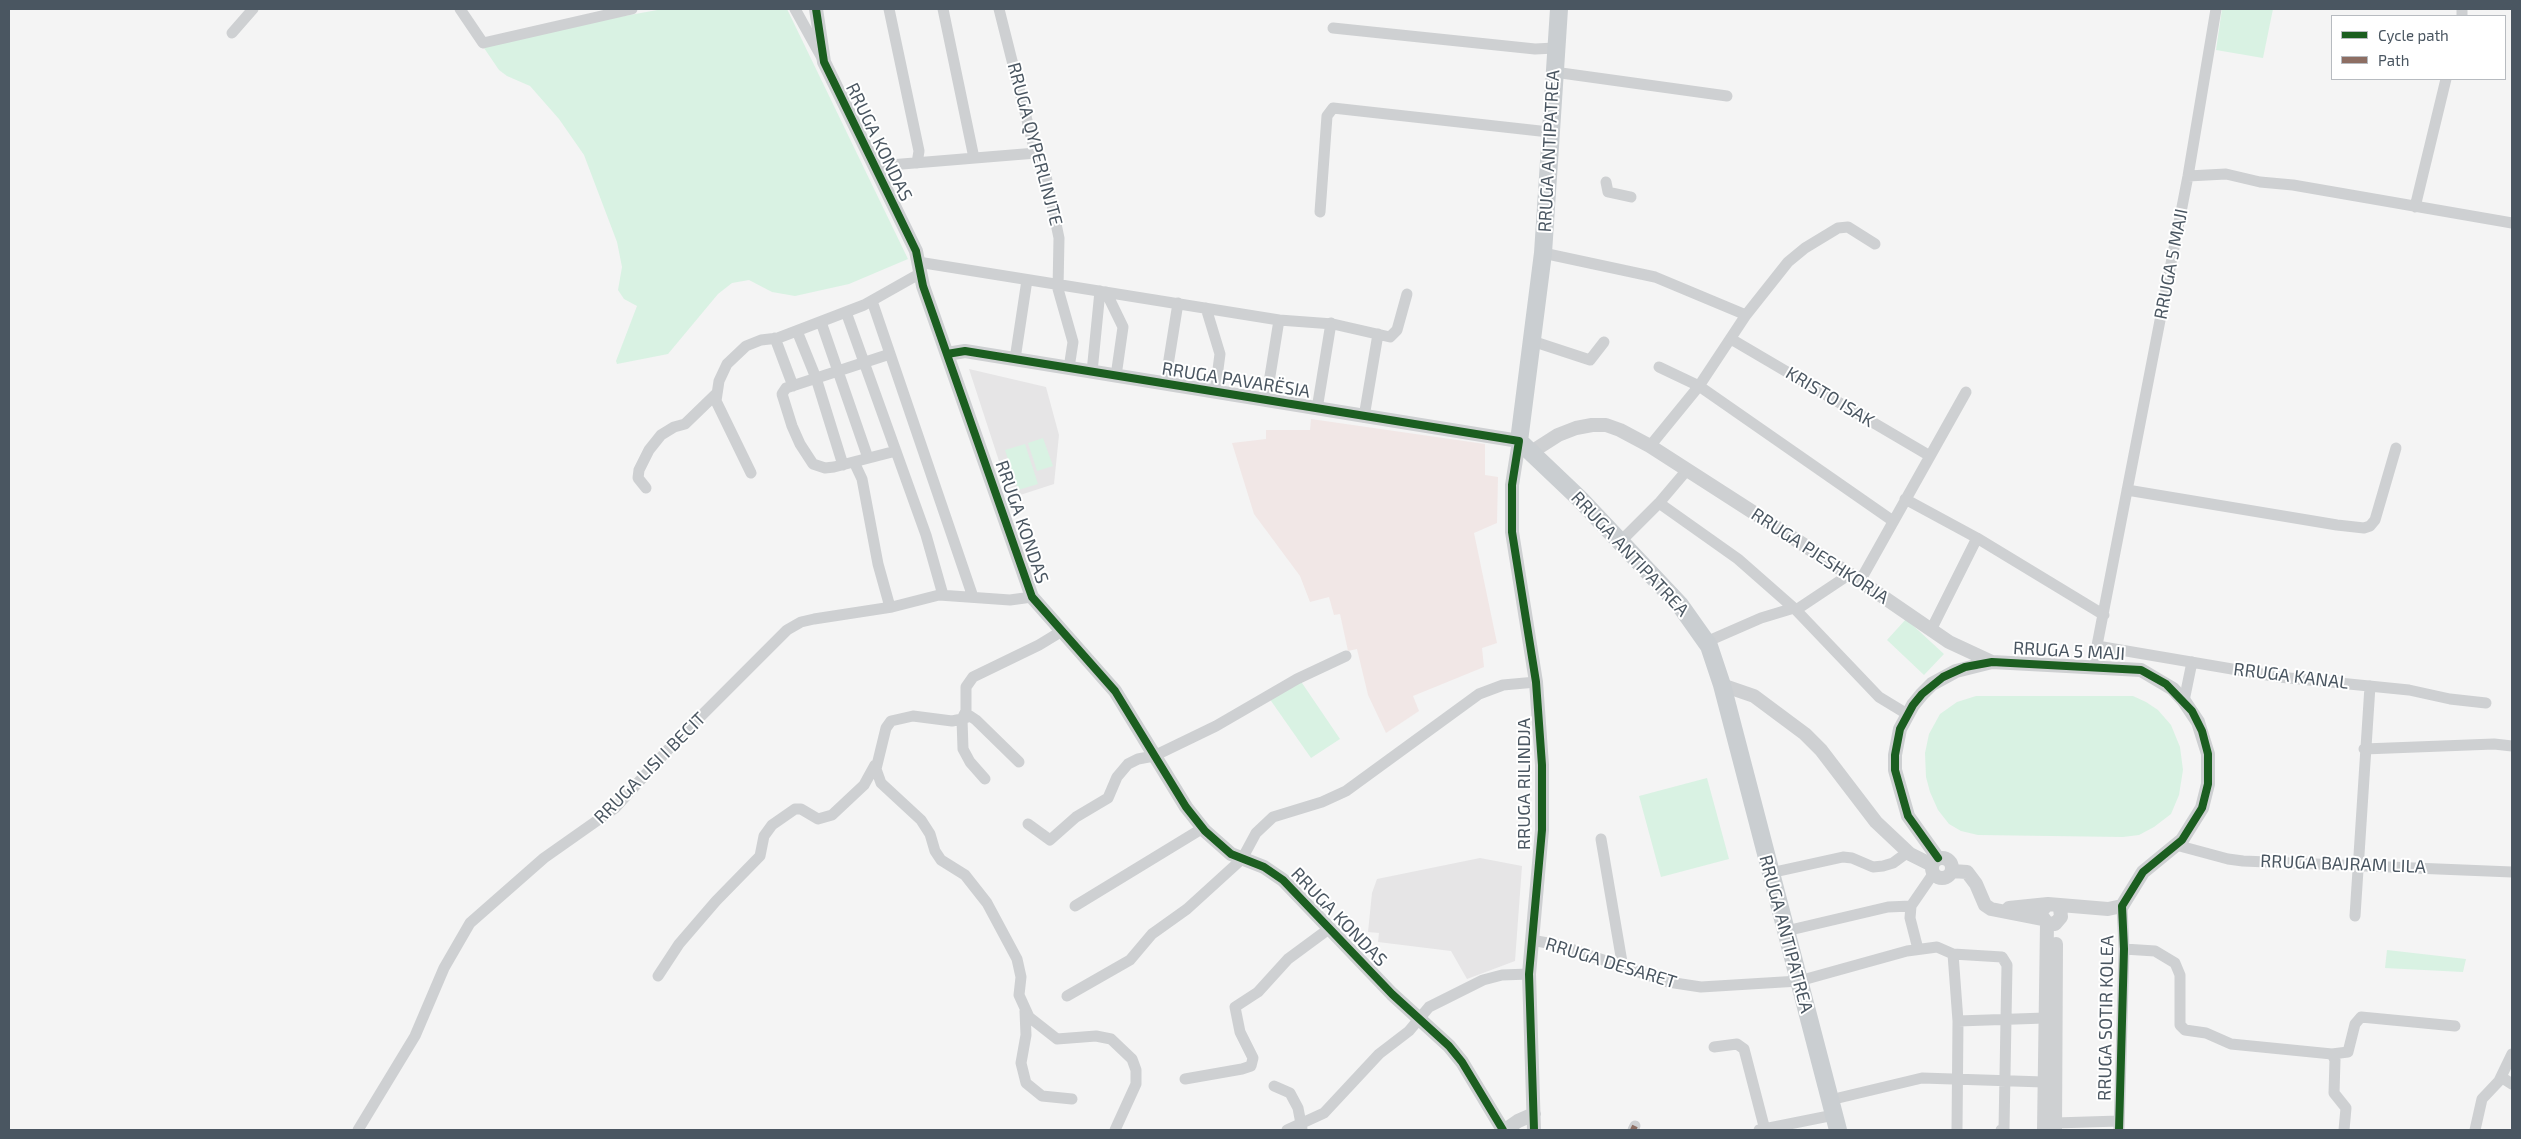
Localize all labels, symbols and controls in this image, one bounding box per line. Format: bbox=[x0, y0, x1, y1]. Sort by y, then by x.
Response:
legend bbox=[2331, 15, 2506, 80]
text: Cycle path bbox=[2378, 26, 2449, 44]
text: Path bbox=[2378, 51, 2409, 69]
street label: RRUGA QYPERLINJTE bbox=[1003, 60, 1067, 228]
street label: RRUGA ANTIPATREA bbox=[1534, 69, 1564, 233]
street label: RRUGA KONDAS bbox=[841, 79, 917, 205]
street label: RRUGA 5 MAJI bbox=[2150, 207, 2192, 321]
street label: RRUGA PAVARËSIA bbox=[1160, 358, 1312, 402]
street label: KRISTO ISAK bbox=[1782, 362, 1878, 432]
street label: RRUGA KONDAS bbox=[991, 458, 1053, 586]
street label: RRUGA ANTIPATREA bbox=[1567, 487, 1693, 621]
street label: RRUGA PJESHKORJA bbox=[1747, 503, 1893, 609]
street label: RRUGA 5 MAJI bbox=[2012, 637, 2126, 665]
street label: RRUGA KANAL bbox=[2232, 658, 2350, 694]
street label: RRUGA LISI I BECIT bbox=[590, 708, 710, 828]
street label: RRUGA RILINDJA bbox=[1513, 718, 1535, 850]
street label: RRUGA BAJRAM LILA bbox=[2260, 850, 2426, 878]
street label: RRUGA ANTIPATREA bbox=[1755, 853, 1817, 1015]
street label: RRUGA KONDAS bbox=[1286, 863, 1392, 971]
street label: RRUGA DESARET bbox=[1543, 933, 1679, 993]
street label: RRUGA SOTIR KOLEA bbox=[2094, 935, 2118, 1101]

